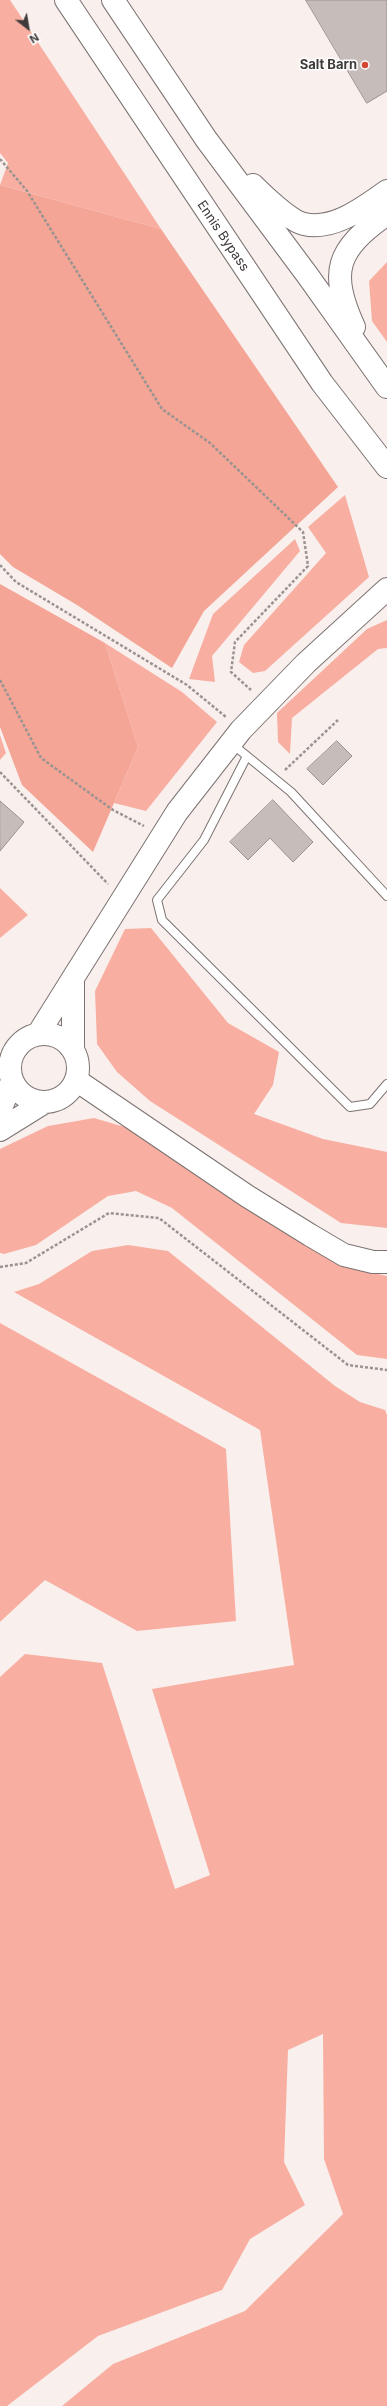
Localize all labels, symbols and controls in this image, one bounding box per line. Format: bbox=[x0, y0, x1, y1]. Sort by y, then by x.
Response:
north arrow bbox=[8, 8, 48, 48]
text: N bbox=[27, 30, 41, 46]
place label: Salt Barn bbox=[300, 57, 357, 73]
marker: Salt Barn bbox=[360, 60, 370, 70]
street label: Ennis Bypass bbox=[194, 198, 252, 274]

